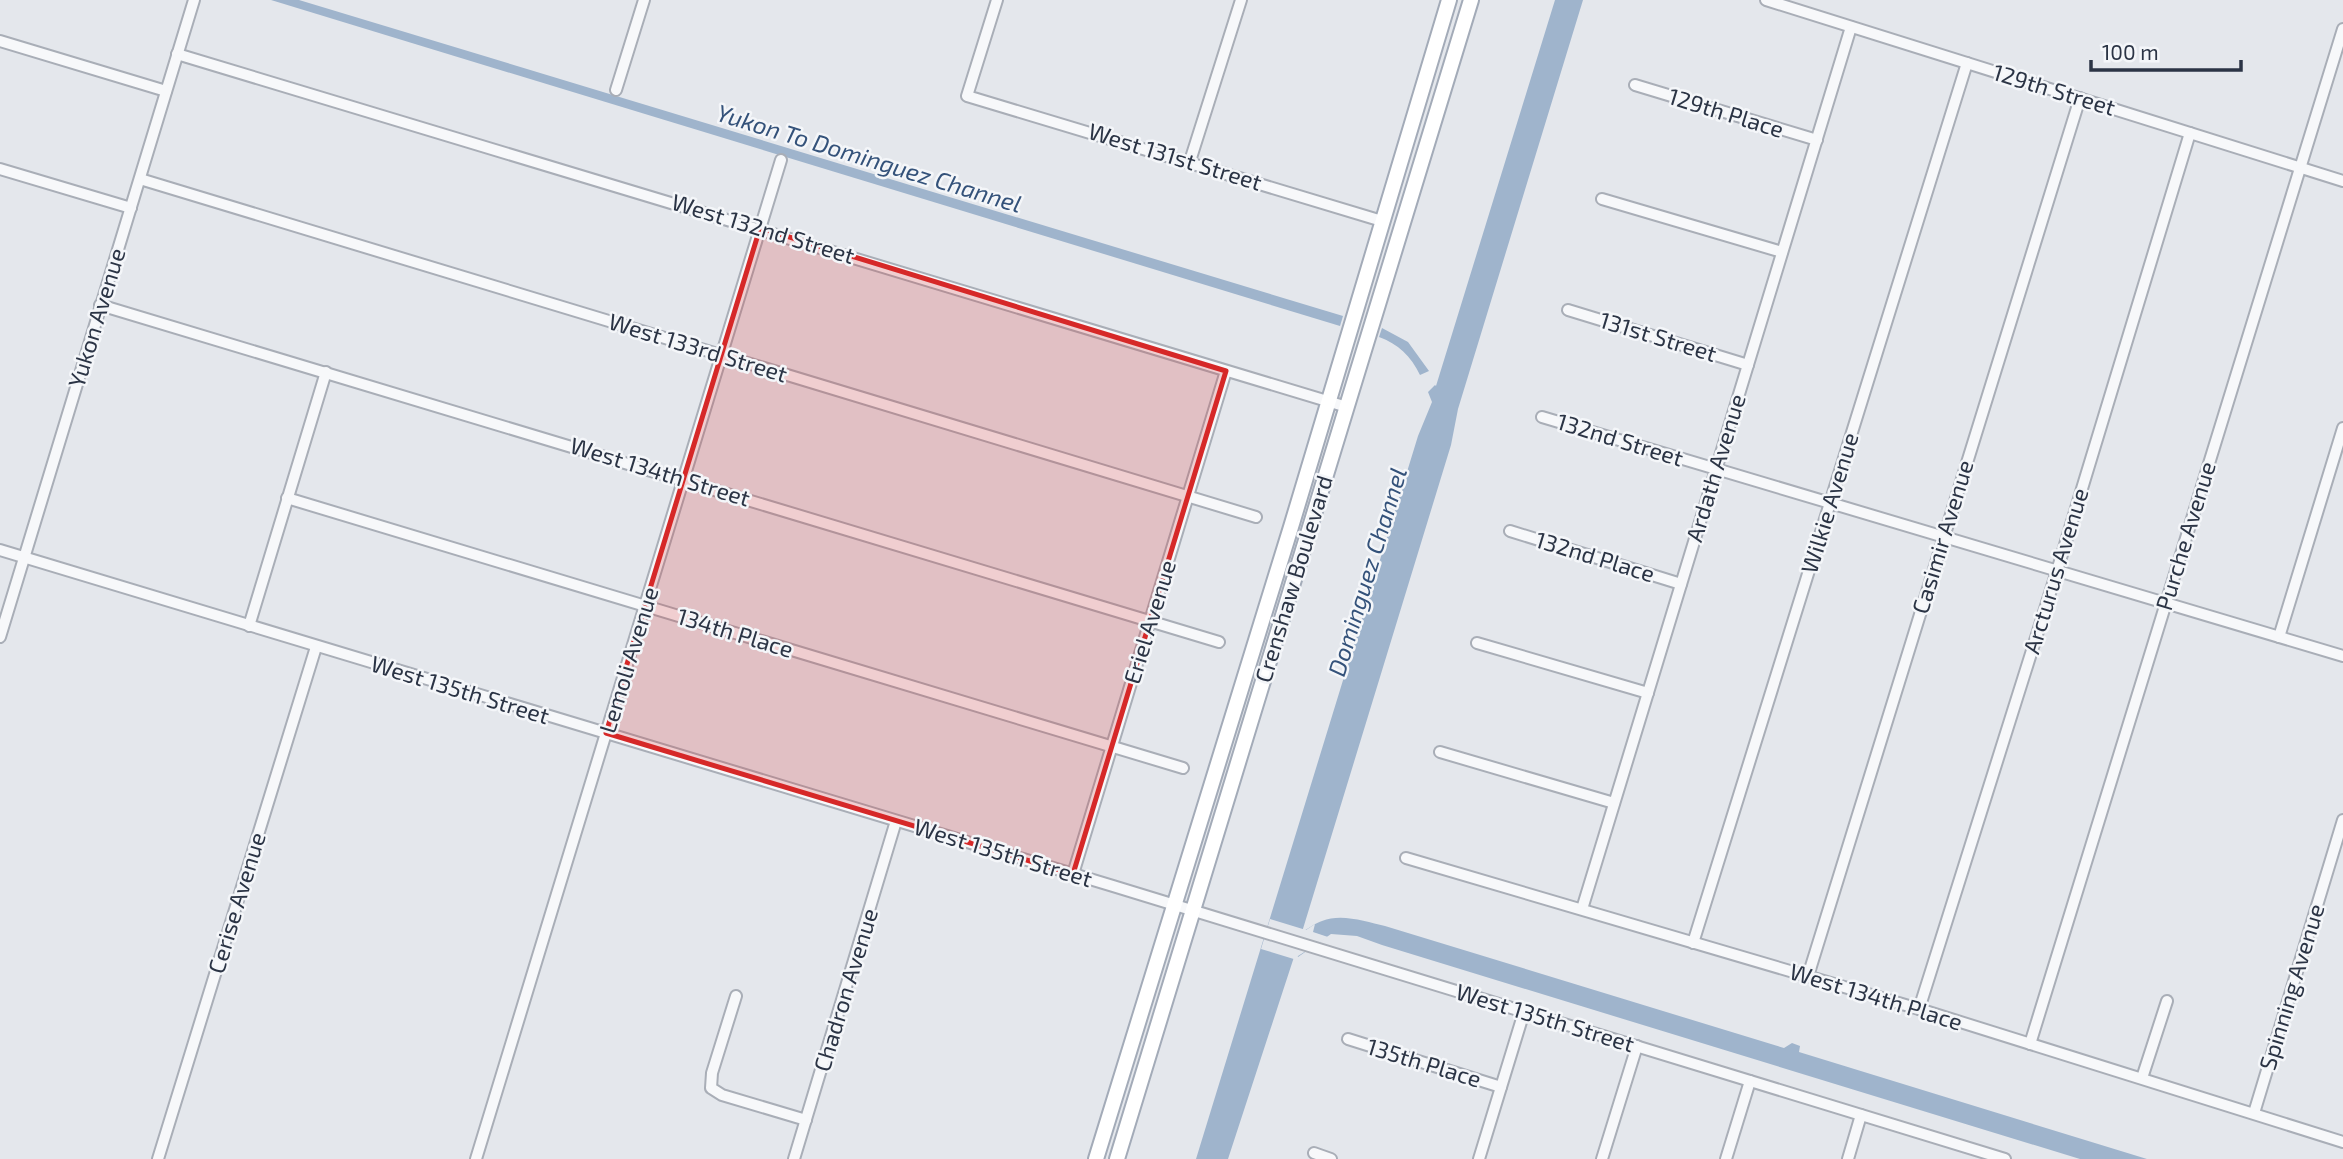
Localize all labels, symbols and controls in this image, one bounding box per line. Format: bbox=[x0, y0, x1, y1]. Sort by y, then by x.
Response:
scale bar bbox=[2091, 28, 2242, 72]
text: 100 m bbox=[2102, 39, 2159, 64]
street label: 129th Street bbox=[1990, 57, 2119, 121]
street label: 129th Place bbox=[1665, 81, 1787, 143]
water label: Yukon To Dominguez Channel bbox=[713, 97, 1025, 218]
street label: West 131st Street bbox=[1085, 116, 1266, 196]
street label: West 132nd Street bbox=[668, 187, 858, 269]
street label: Yukon Avenue bbox=[62, 245, 131, 391]
street label: 131st Street bbox=[1597, 305, 1720, 367]
street label: West 133rd Street bbox=[606, 307, 791, 388]
street label: Ardath Avenue bbox=[1679, 391, 1751, 545]
street label: 132nd Street bbox=[1554, 407, 1687, 472]
street label: Wilkie Avenue bbox=[1794, 429, 1864, 576]
street label: West 134th Street bbox=[567, 430, 754, 512]
street label: Casimir Avenue bbox=[1905, 456, 1979, 617]
street label: Purche Avenue bbox=[2149, 458, 2221, 614]
water label: Dominguez Channel bbox=[1321, 464, 1412, 679]
street label: Crenshaw Boulevard bbox=[1248, 472, 1338, 686]
street label: Arcturus Avenue bbox=[2017, 484, 2094, 657]
street label: 132nd Place bbox=[1532, 525, 1658, 587]
street label: Eriel Avenue bbox=[1117, 556, 1181, 687]
street label: Lemoli Avenue bbox=[593, 583, 664, 736]
street label: 134th Place bbox=[674, 601, 797, 663]
street label: West 135th Street bbox=[368, 649, 553, 730]
street label: West 135th Street bbox=[911, 812, 1096, 893]
street label: Cerise Avenue bbox=[201, 829, 271, 977]
street label: Spinning Avenue bbox=[2252, 900, 2330, 1073]
street label: Chadron Avenue bbox=[807, 905, 883, 1075]
street label: West 134th Place bbox=[1787, 956, 1966, 1036]
street label: West 135th Street bbox=[1453, 977, 1638, 1058]
street label: 135th Place bbox=[1364, 1031, 1485, 1093]

